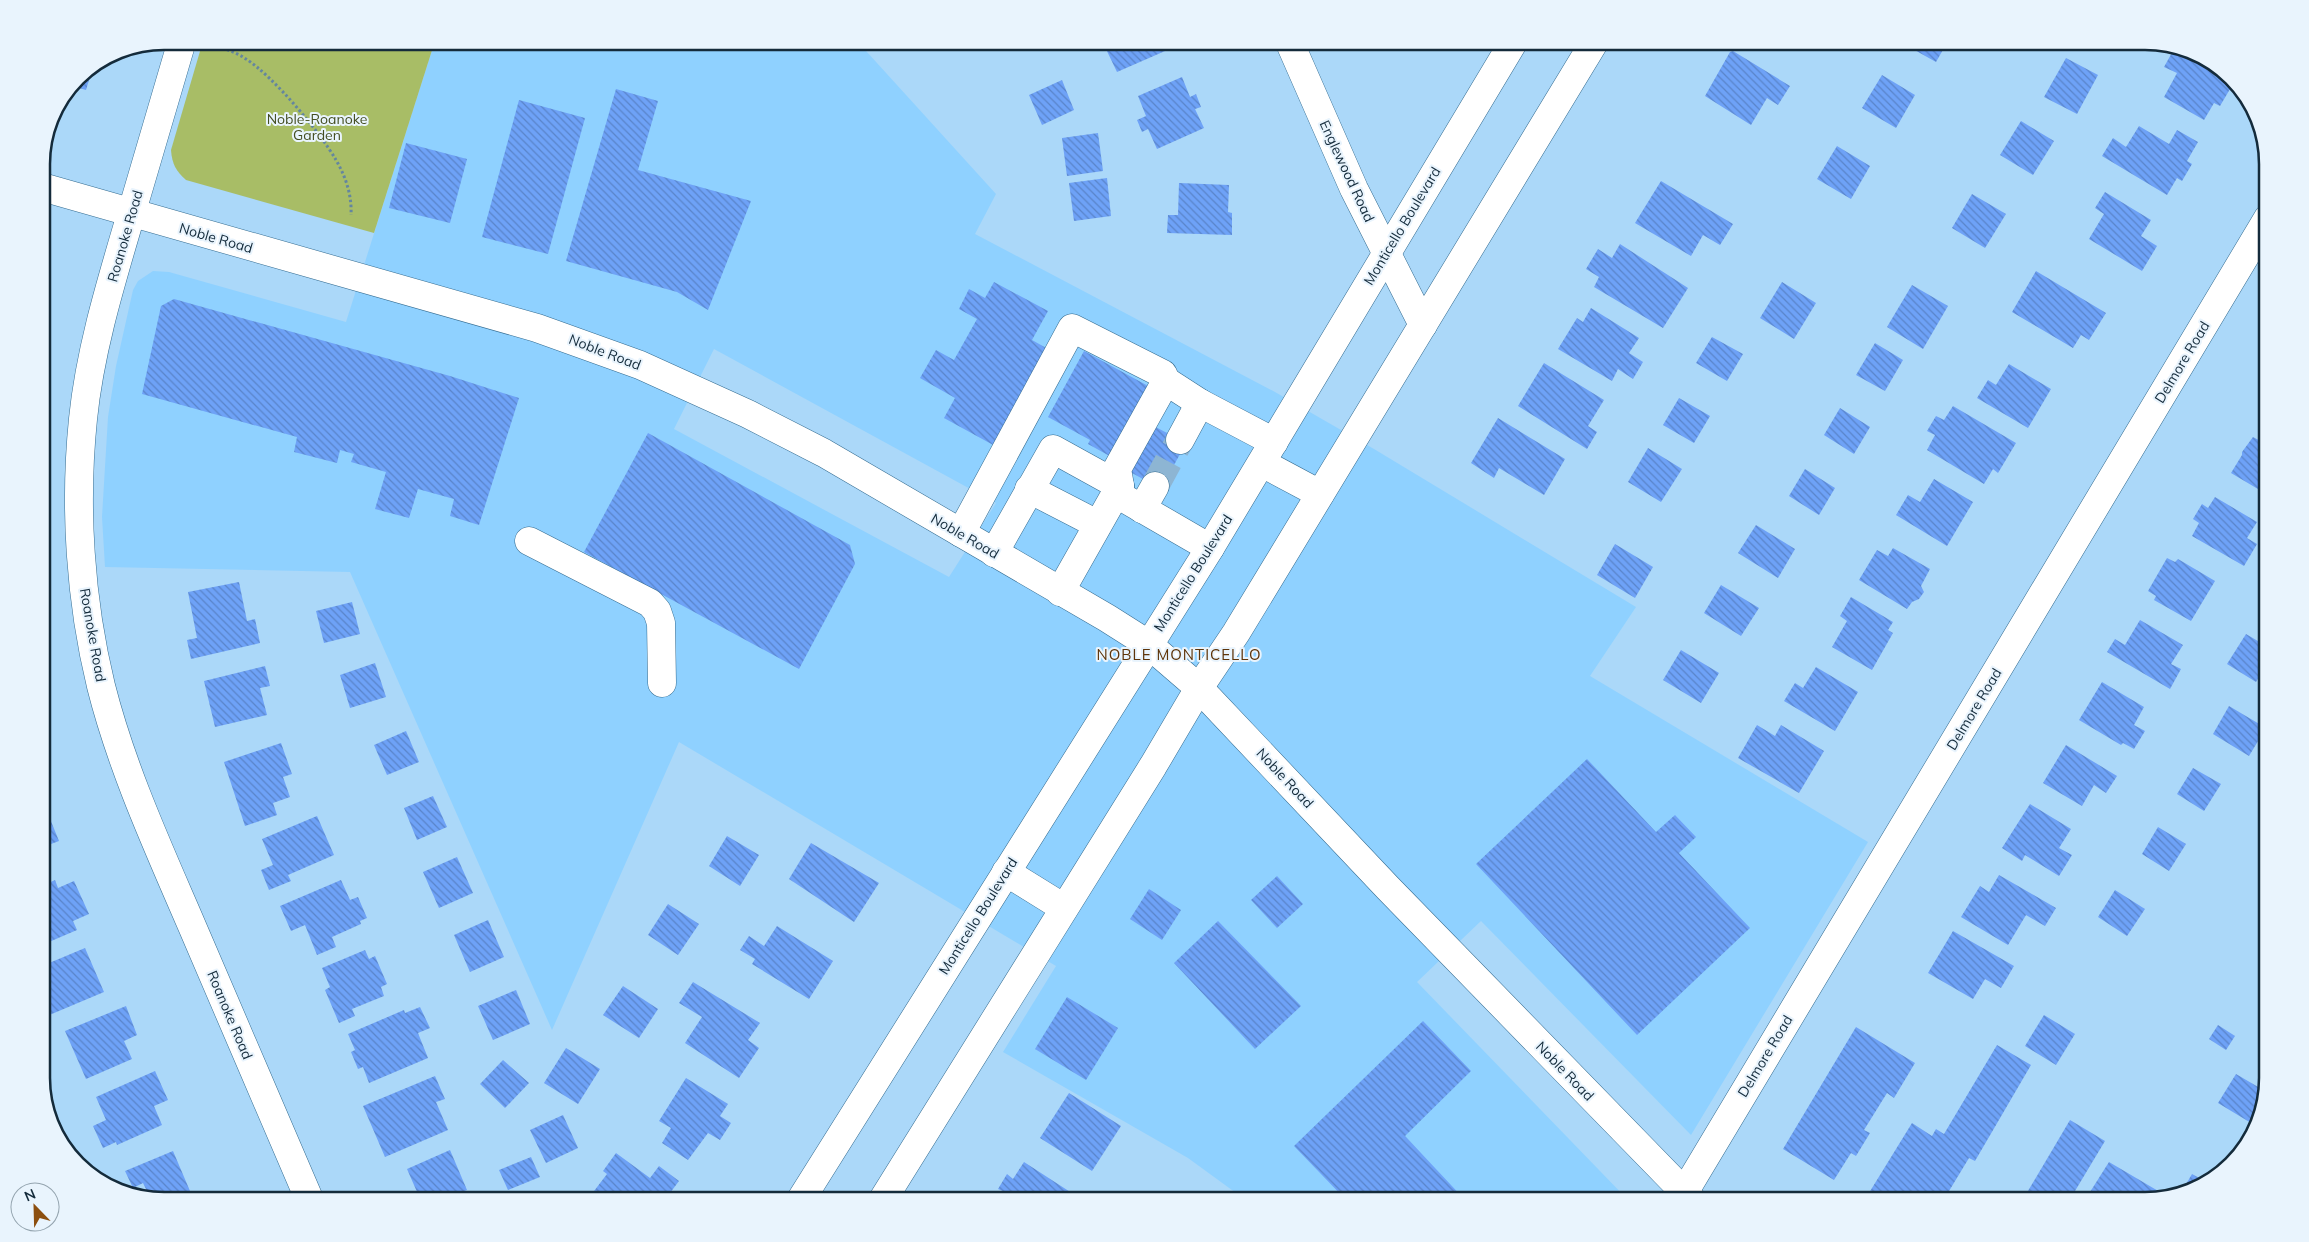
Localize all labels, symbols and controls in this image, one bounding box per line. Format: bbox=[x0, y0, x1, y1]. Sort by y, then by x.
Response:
park label: Noble-Roanoke Garden bbox=[267, 110, 367, 144]
street label: Englewood Road bbox=[1316, 117, 1378, 225]
street label: Monticello Boulevard bbox=[1360, 164, 1444, 288]
street label: Roanoke Road bbox=[103, 188, 147, 284]
street label: Noble Road bbox=[177, 219, 255, 257]
street label: Delmore Road bbox=[2151, 318, 2213, 406]
street label: Noble Road bbox=[566, 330, 644, 374]
street label: Noble Road bbox=[928, 509, 1002, 563]
street label: Monticello Boulevard bbox=[1150, 511, 1236, 635]
street label: Roanoke Road bbox=[76, 587, 110, 683]
district label: NOBLE MONTICELLO bbox=[1097, 645, 1261, 664]
street label: Delmore Road bbox=[1943, 665, 2005, 753]
street label: Noble Road bbox=[1253, 744, 1317, 812]
street label: Monticello Boulevard bbox=[935, 854, 1021, 978]
street label: Roanoke Road bbox=[203, 968, 257, 1062]
street label: Delmore Road bbox=[1734, 1012, 1796, 1100]
street label: Noble Road bbox=[1532, 1037, 1598, 1105]
north arrow bbox=[10, 1182, 60, 1232]
text: N bbox=[22, 1185, 38, 1205]

